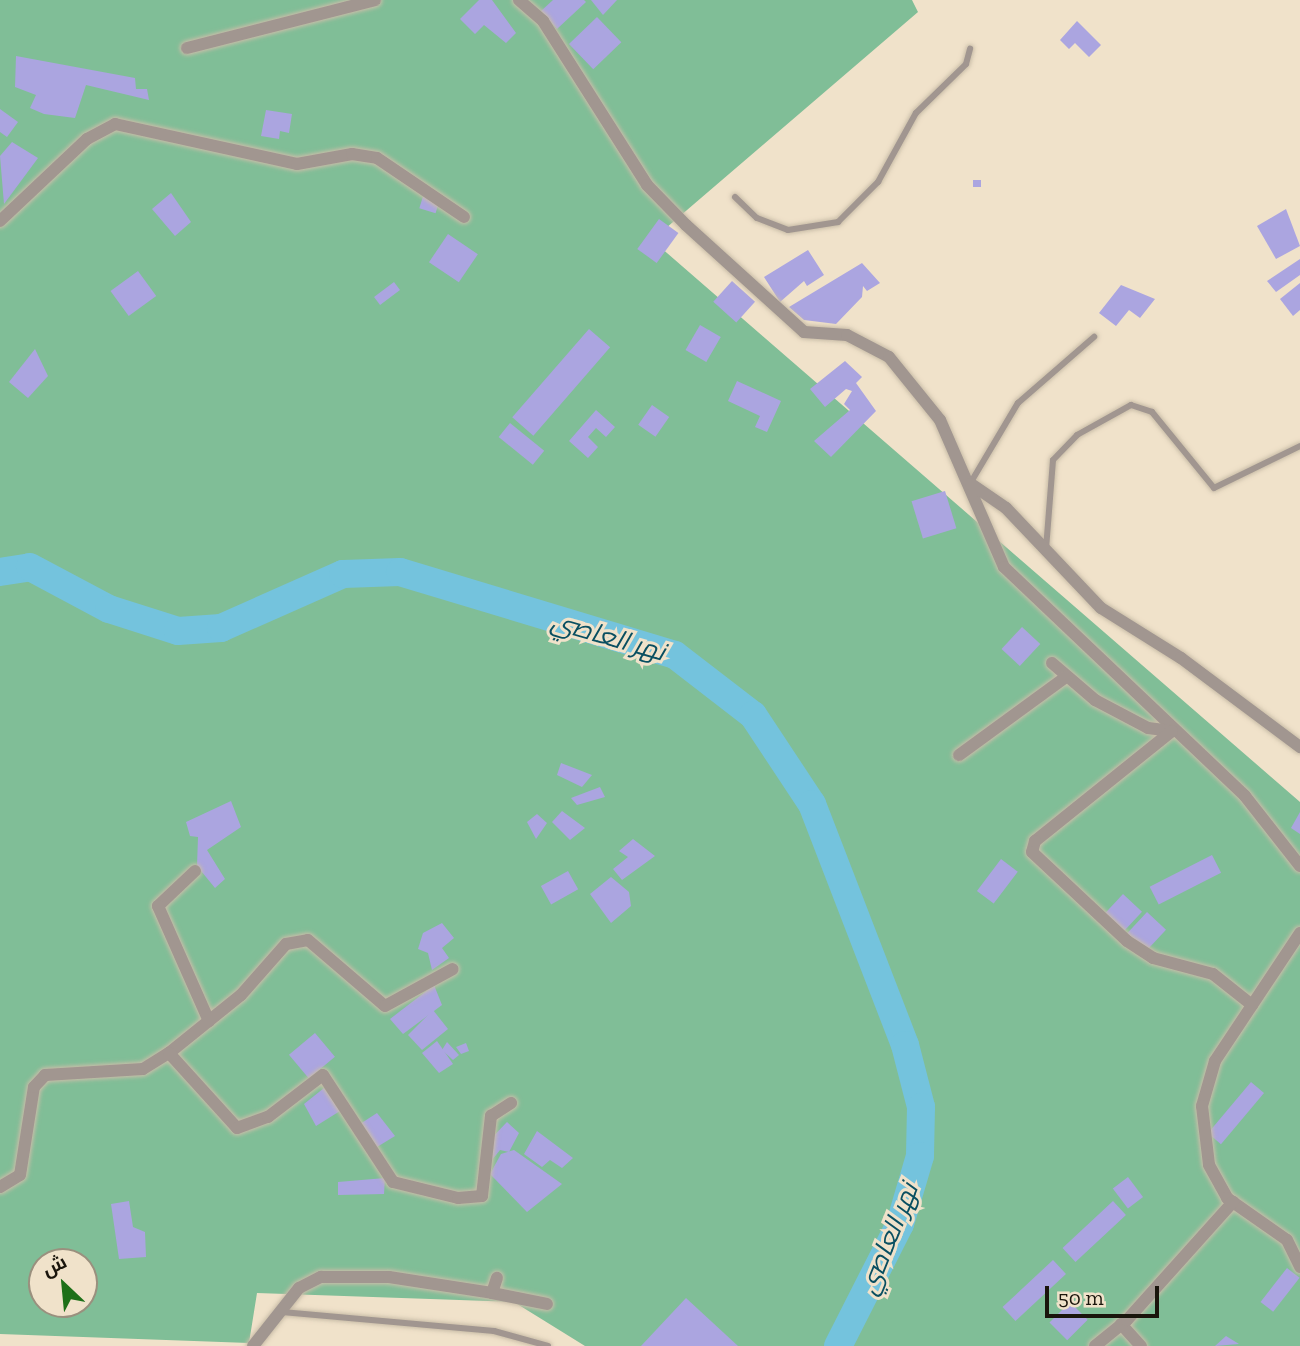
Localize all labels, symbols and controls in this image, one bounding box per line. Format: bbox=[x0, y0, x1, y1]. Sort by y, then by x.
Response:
water label: نهر العاصي bbox=[547, 606, 669, 668]
water label: نهر العاصي bbox=[853, 1179, 925, 1299]
north arrow bbox=[28, 1248, 98, 1318]
text: ش bbox=[38, 1250, 70, 1281]
scale bar bbox=[1048, 1272, 1162, 1316]
text: 50 m bbox=[1058, 1285, 1104, 1310]

